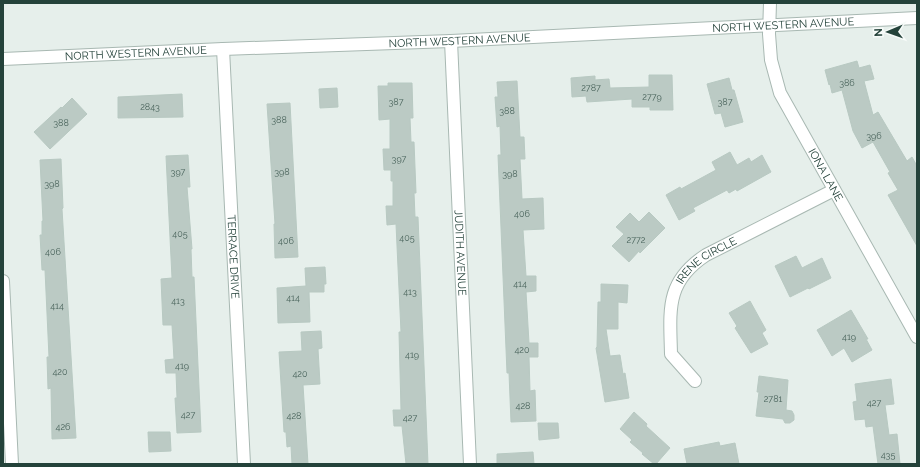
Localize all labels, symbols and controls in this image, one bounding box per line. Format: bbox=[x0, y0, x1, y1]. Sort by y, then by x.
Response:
north arrow bbox=[868, 12, 908, 52]
street label: NORTH WESTERN AVENUE bbox=[712, 15, 855, 35]
text: N bbox=[872, 28, 885, 37]
street label: NORTH WESTERN AVENUE bbox=[388, 31, 531, 50]
street label: NORTH WESTERN AVENUE bbox=[65, 43, 207, 63]
house number: 386 bbox=[839, 78, 855, 88]
house number: 2787 bbox=[581, 83, 601, 93]
house number: 2779 bbox=[642, 92, 662, 102]
house number: 387 bbox=[389, 97, 404, 107]
house number: 387 bbox=[718, 97, 733, 107]
house number: 2843 bbox=[140, 102, 160, 112]
house number: 388 bbox=[499, 106, 515, 116]
house number: 388 bbox=[271, 115, 287, 125]
house number: 388 bbox=[53, 118, 69, 128]
house number: 396 bbox=[866, 131, 882, 141]
street label: IONA LANE bbox=[806, 146, 846, 204]
house number: 397 bbox=[392, 154, 407, 164]
house number: 397 bbox=[171, 167, 186, 177]
house number: 398 bbox=[274, 167, 290, 177]
house number: 398 bbox=[502, 169, 518, 179]
house number: 398 bbox=[44, 179, 60, 189]
house number: 406 bbox=[514, 209, 530, 219]
street label: JUDITH AVENUE bbox=[452, 210, 469, 296]
street label: TERRACE DRIVE bbox=[225, 214, 242, 299]
house number: 405 bbox=[172, 229, 188, 239]
house number: 405 bbox=[399, 233, 415, 243]
street label: IRENE CIRCLE bbox=[673, 234, 739, 286]
house number: 2772 bbox=[626, 235, 646, 245]
house number: 406 bbox=[278, 236, 294, 246]
house number: 406 bbox=[45, 247, 61, 257]
house number: 414 bbox=[513, 279, 527, 289]
house number: 413 bbox=[403, 287, 417, 297]
house number: 414 bbox=[286, 293, 300, 303]
house number: 413 bbox=[171, 296, 185, 306]
house number: 414 bbox=[50, 301, 64, 311]
house number: 419 bbox=[842, 332, 856, 342]
house number: 420 bbox=[514, 345, 530, 355]
house number: 419 bbox=[405, 350, 419, 360]
house number: 419 bbox=[175, 361, 189, 371]
house number: 420 bbox=[52, 367, 68, 377]
house number: 420 bbox=[292, 369, 308, 379]
house number: 2781 bbox=[764, 394, 782, 404]
house number: 427 bbox=[867, 398, 881, 408]
house number: 428 bbox=[516, 401, 530, 411]
house number: 427 bbox=[181, 410, 195, 420]
house number: 428 bbox=[287, 411, 301, 421]
house number: 427 bbox=[403, 413, 417, 423]
house number: 426 bbox=[55, 422, 71, 432]
house number: 435 bbox=[881, 450, 895, 460]

